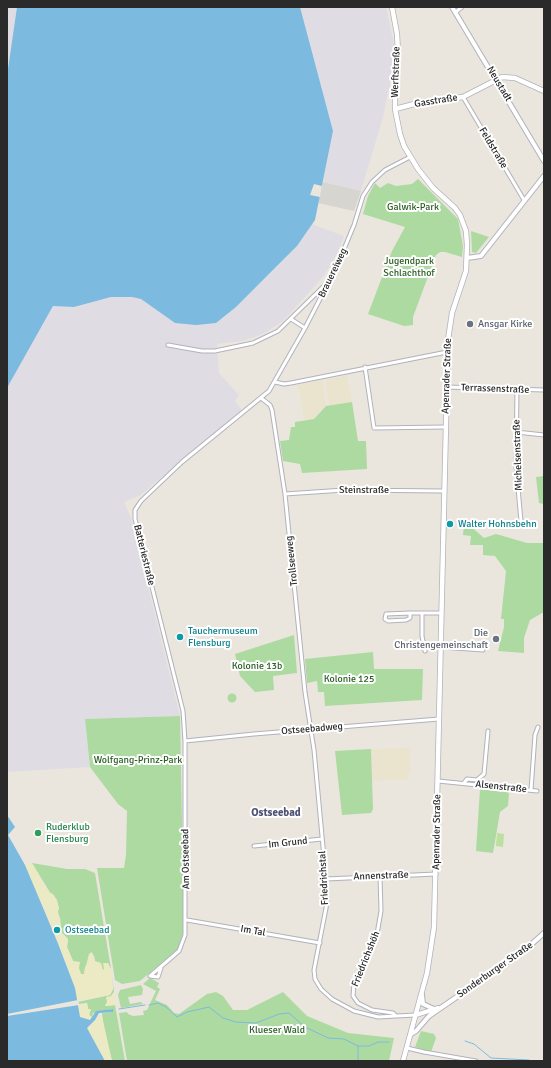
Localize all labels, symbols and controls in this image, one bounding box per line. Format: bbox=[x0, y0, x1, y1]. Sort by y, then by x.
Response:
street label: Werftstraße bbox=[389, 46, 403, 98]
street label: Neustadt bbox=[484, 64, 514, 104]
street label: Gasstraße bbox=[413, 92, 459, 110]
street label: Feldstraße bbox=[476, 125, 510, 171]
park label: Galwik-Park bbox=[387, 201, 439, 213]
street label: Brauereiweg bbox=[316, 246, 350, 300]
park label: Jugendpark Schlachthof bbox=[383, 255, 435, 278]
place label: Ansgar Kirke bbox=[478, 318, 532, 330]
marker: Ansgar Kirke bbox=[465, 319, 475, 329]
street label: Apenrader Straße bbox=[440, 338, 454, 414]
street label: Terrassenstraße bbox=[461, 382, 529, 396]
street label: Michelsenstraße bbox=[511, 419, 525, 491]
street label: Steinstraße bbox=[339, 484, 389, 496]
place label: Walter Hohnsbehn bbox=[458, 518, 537, 530]
marker: Walter Hohnsbehn bbox=[445, 519, 455, 529]
street label: Batteriestraße bbox=[131, 523, 157, 587]
street label: Trollseeweg bbox=[283, 535, 301, 587]
place label: Tauchermuseum Flensburg bbox=[188, 625, 258, 648]
place label: Die Christengemeinschaft bbox=[394, 627, 488, 650]
marker: Tauchermuseum Flensburg bbox=[175, 632, 185, 642]
marker: Die Christengemeinschaft bbox=[491, 634, 501, 644]
park label: Kolonie 13b bbox=[232, 660, 282, 672]
park label: Kolonie 125 bbox=[324, 673, 374, 685]
street label: Ostseebadweg bbox=[281, 720, 343, 738]
park label: Wolfgang-Prinz-Park bbox=[94, 754, 182, 766]
street label: Alsenstraße bbox=[475, 778, 527, 796]
street label: Apenrader Straße bbox=[430, 794, 444, 870]
district label: Ostseebad bbox=[251, 806, 301, 820]
place label: Ruderklub Flensburg bbox=[46, 821, 90, 844]
marker: Ruderklub Flensburg bbox=[33, 828, 43, 838]
street label: Am Ostseebad bbox=[179, 829, 193, 889]
street label: Im Grund bbox=[268, 835, 308, 851]
street label: Friedrichstal bbox=[317, 850, 331, 906]
street label: Annenstraße bbox=[353, 869, 409, 883]
street label: Im Tal bbox=[240, 923, 266, 939]
place label: Ostseebad bbox=[65, 924, 109, 936]
marker: Ostseebad bbox=[52, 925, 62, 935]
street label: Friedrichshöh bbox=[349, 929, 383, 989]
street label: Sonderburger Straße bbox=[455, 939, 535, 1001]
park label: Klueser Wald bbox=[249, 1024, 305, 1036]

